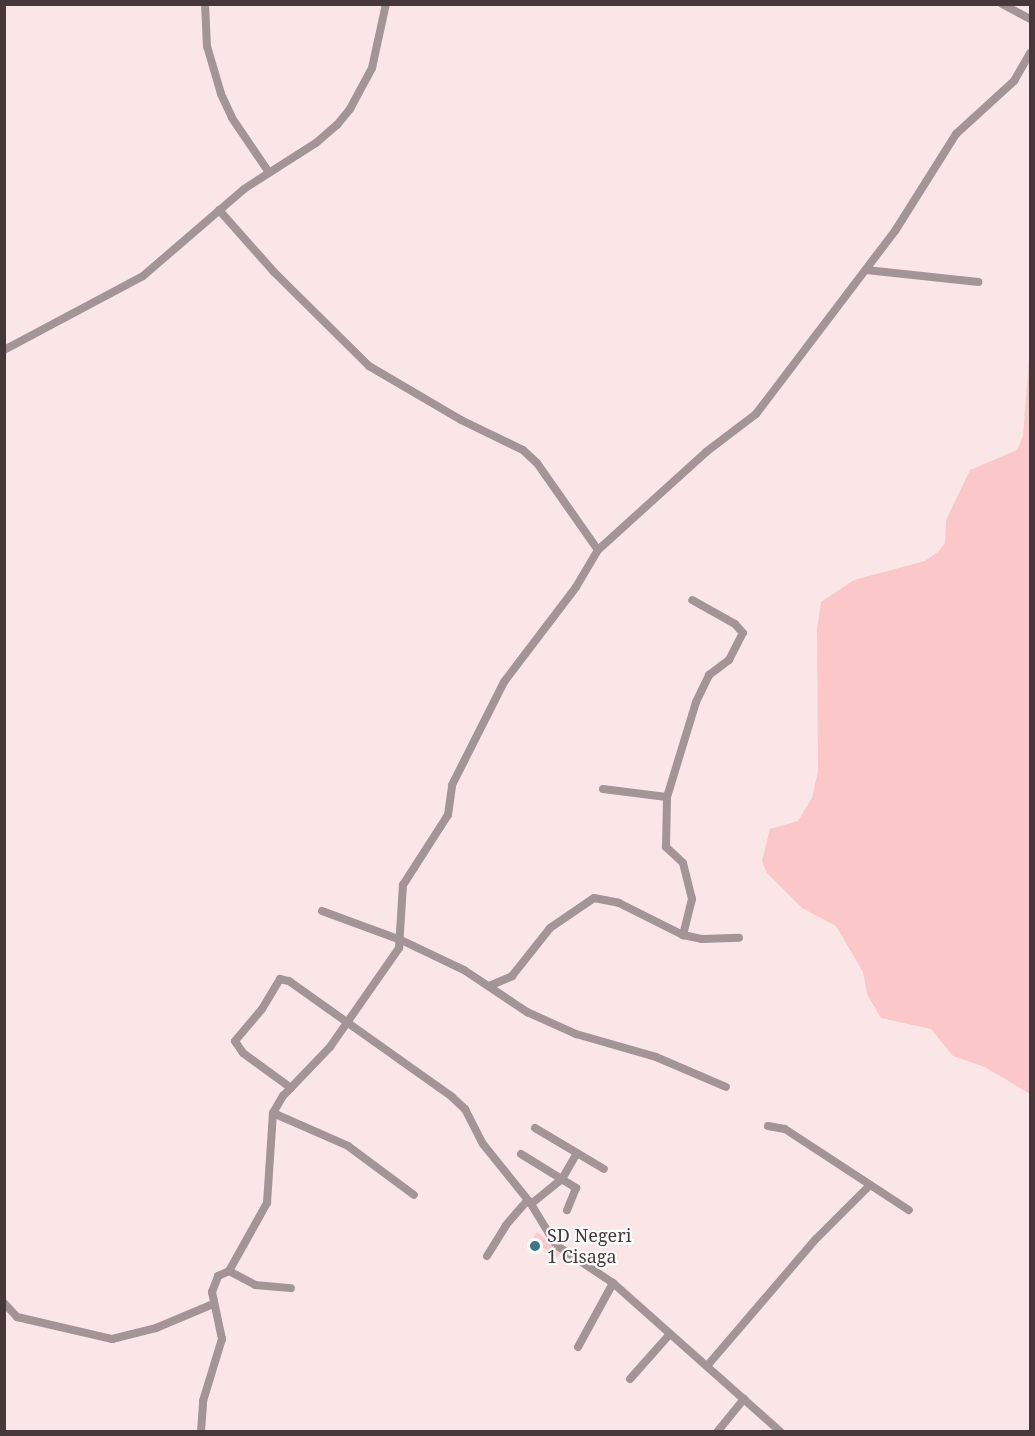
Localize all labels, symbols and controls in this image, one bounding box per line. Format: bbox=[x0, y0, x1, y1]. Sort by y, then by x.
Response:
place label: SD Negeri 1 Cisaga bbox=[547, 1225, 631, 1268]
marker: SD Negeri 1 Cisaga bbox=[528, 1239, 542, 1253]

